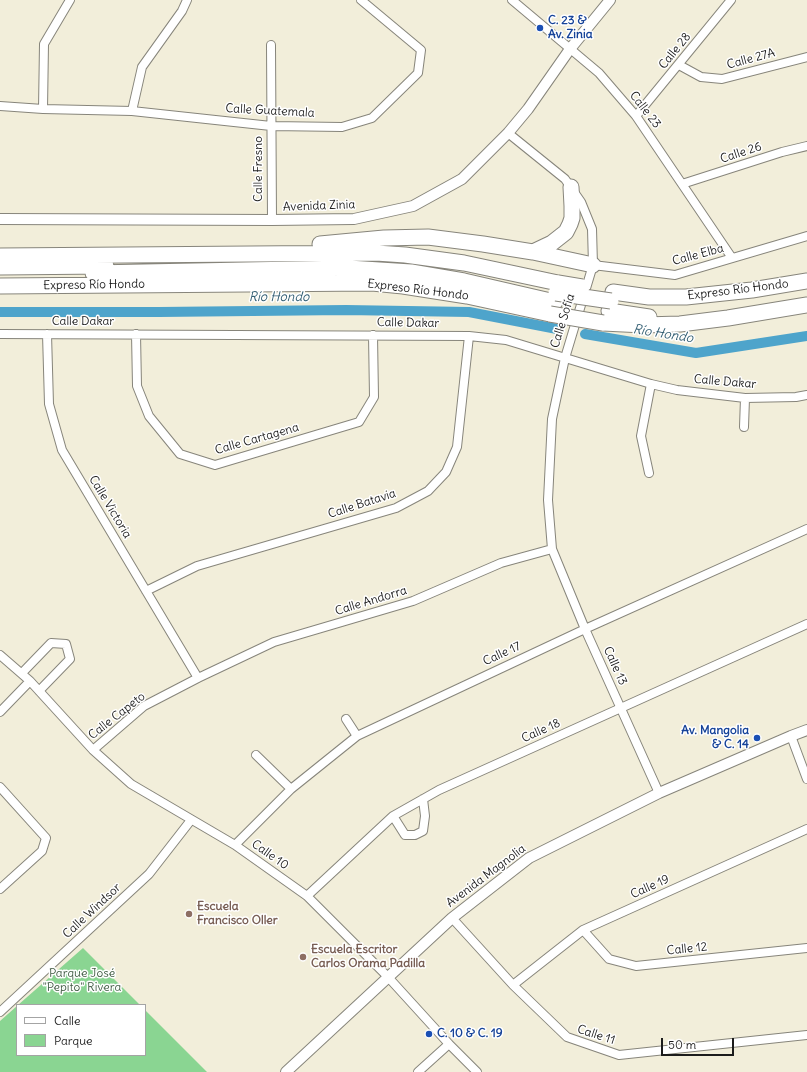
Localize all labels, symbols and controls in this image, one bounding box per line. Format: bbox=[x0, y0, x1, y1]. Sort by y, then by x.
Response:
place label: C. 23 & Av. Zinia bbox=[548, 14, 593, 42]
marker: C. 23 & Av. Zinia bbox=[535, 23, 545, 33]
street label: Calle 28 bbox=[656, 30, 694, 72]
street label: Calle 27A bbox=[725, 46, 777, 72]
street label: Calle 23 bbox=[626, 89, 664, 131]
street label: Calle Guatemala bbox=[225, 101, 315, 121]
street label: Calle Fresno bbox=[252, 136, 266, 202]
street label: Calle 26 bbox=[718, 140, 764, 166]
street label: Avenida Zinia bbox=[283, 198, 355, 214]
street label: Calle Elba bbox=[671, 241, 725, 269]
street label: Expreso Río Hondo bbox=[43, 277, 145, 293]
street label: Expreso Río Hondo bbox=[367, 277, 469, 303]
street label: Expreso Río Hondo bbox=[687, 277, 789, 303]
water label: Río Hondo bbox=[249, 289, 309, 305]
street label: Calle Sofía bbox=[548, 292, 578, 350]
street label: Calle Dakar bbox=[52, 315, 114, 329]
street label: Calle Dakar bbox=[377, 315, 439, 331]
water label: Río Hondo bbox=[632, 322, 694, 346]
street label: Calle Dakar bbox=[693, 372, 757, 392]
street label: Calle Cartagena bbox=[213, 420, 301, 458]
street label: Calle Victoria bbox=[86, 473, 134, 541]
street label: Calle Batavia bbox=[326, 486, 398, 522]
street label: Calle Andorra bbox=[333, 583, 409, 619]
street label: Calle 17 bbox=[481, 639, 523, 669]
street label: Calle 13 bbox=[600, 644, 630, 688]
street label: Calle Capeto bbox=[86, 689, 148, 743]
street label: Calle 18 bbox=[519, 716, 563, 746]
place label: Av. Mangolia & C. 14 bbox=[681, 724, 749, 752]
marker: Av. Mangolia & C. 14 bbox=[752, 733, 762, 743]
street label: Calle 10 bbox=[249, 837, 291, 873]
street label: Avenida Magnolia bbox=[444, 842, 528, 910]
street label: Calle 19 bbox=[628, 872, 672, 902]
street label: Calle Windsor bbox=[60, 880, 124, 942]
place label: Escuela Francisco Oller bbox=[197, 900, 278, 928]
marker: Escuela Francisco Oller bbox=[184, 909, 194, 919]
street label: Calle 12 bbox=[666, 940, 708, 958]
place label: Escuela Escritor Carlos Orama Padilla bbox=[311, 943, 425, 971]
marker: Escuela Escritor Carlos Orama Padilla bbox=[298, 952, 308, 962]
park label: Parque José "Pepito" Rivera bbox=[43, 967, 121, 995]
legend bbox=[16, 1004, 146, 1056]
text: Calle bbox=[54, 1013, 81, 1028]
street label: Calle 11 bbox=[575, 1022, 617, 1048]
place label: C. 10 & C. 19 bbox=[437, 1027, 503, 1041]
marker: C. 10 & C. 19 bbox=[424, 1029, 434, 1039]
scale bar bbox=[663, 1030, 736, 1056]
text: Parque bbox=[54, 1033, 93, 1048]
text: 50 m bbox=[668, 1037, 696, 1052]

